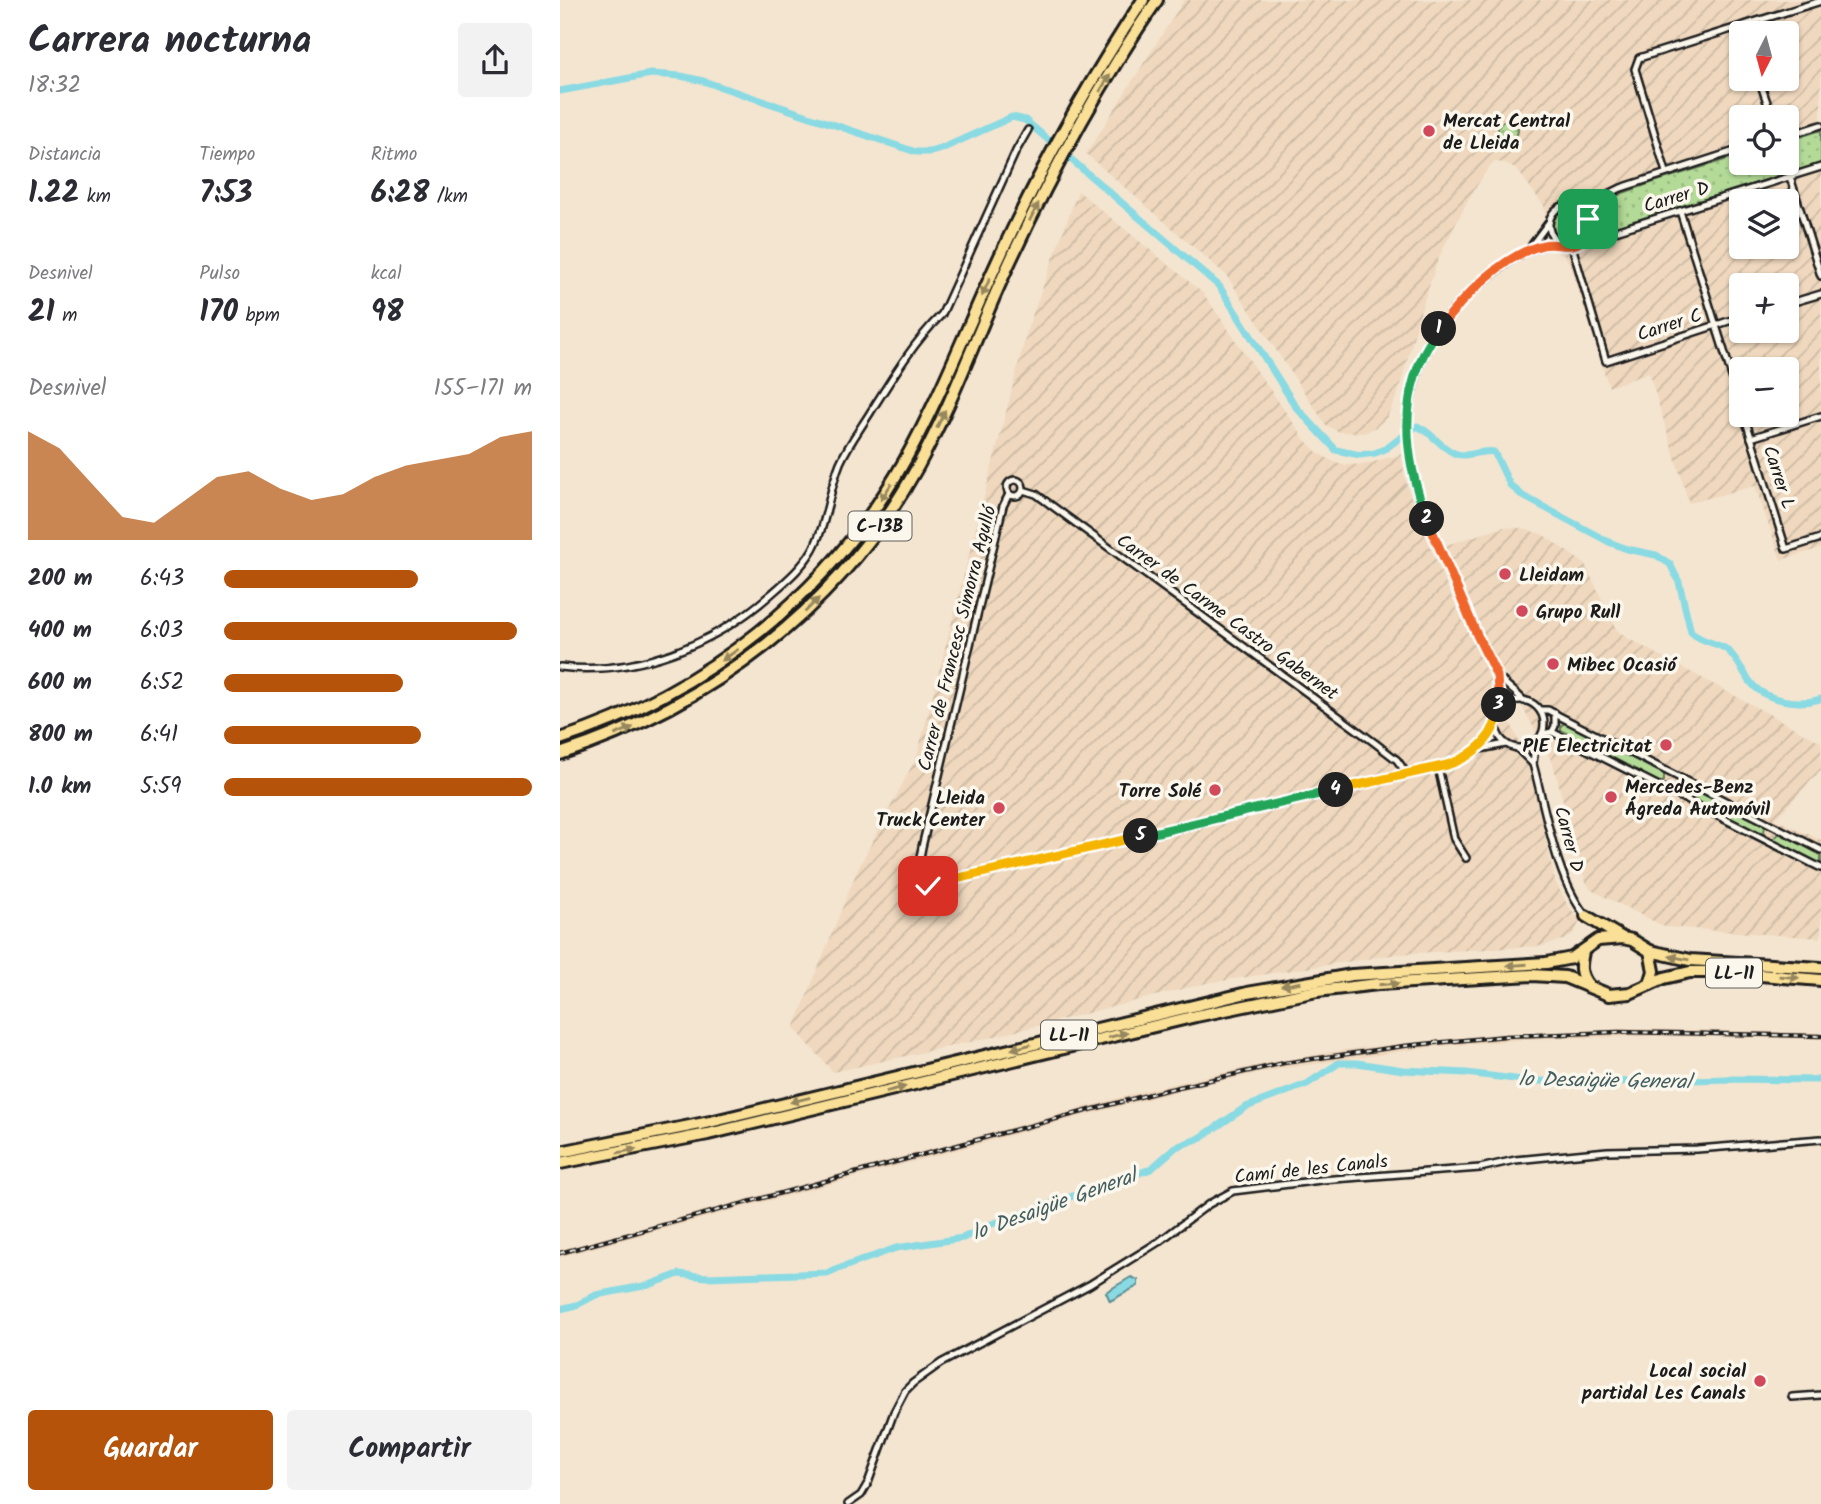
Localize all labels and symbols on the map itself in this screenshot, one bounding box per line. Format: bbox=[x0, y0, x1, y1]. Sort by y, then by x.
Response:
north arrow bbox=[1729, 21, 1799, 91]
one-way arrow bbox=[1098, 73, 1111, 92]
place label: Mercat Central de Lleida bbox=[1443, 107, 1571, 159]
marker: Mercat Central de Lleida bbox=[1421, 123, 1437, 139]
street label: Carrer D bbox=[1640, 174, 1713, 222]
pin bbox=[1558, 189, 1618, 249]
one-way arrow bbox=[1029, 202, 1040, 222]
one-way arrow bbox=[980, 277, 991, 298]
street label: Carrer C bbox=[1633, 301, 1706, 350]
pin: 1 bbox=[1422, 312, 1456, 346]
one-way arrow bbox=[935, 409, 947, 429]
street label: Carrer L bbox=[1754, 442, 1803, 513]
one-way arrow bbox=[880, 482, 893, 501]
street label: Carrer de Francesc Simorra Agulló bbox=[910, 501, 1006, 774]
pin: 2 bbox=[1410, 502, 1444, 536]
road number: C-13B bbox=[848, 512, 912, 540]
street label: Carrer de Carme Castro Gabernet bbox=[1109, 527, 1345, 709]
place label: Lleidam bbox=[1519, 561, 1584, 591]
marker: Lleidam bbox=[1497, 566, 1513, 582]
one-way arrow bbox=[804, 597, 820, 613]
place label: Grupo Rull bbox=[1536, 598, 1621, 628]
marker: Grupo Rull bbox=[1514, 603, 1530, 619]
one-way arrow bbox=[721, 648, 739, 662]
place label: Mibec Ocasió bbox=[1567, 651, 1678, 681]
marker: Mibec Ocasió bbox=[1545, 656, 1561, 672]
pin: 3 bbox=[1482, 688, 1516, 722]
one-way arrow bbox=[614, 725, 635, 736]
place label: PIE Electricitat bbox=[1522, 732, 1652, 762]
marker: PIE Electricitat bbox=[1658, 737, 1674, 753]
pin: 4 bbox=[1318, 772, 1354, 808]
place label: Mercedes-Benz Ágreda Automóvil bbox=[1625, 773, 1771, 825]
place label: Torre Solé bbox=[1119, 777, 1202, 807]
marker: Torre Solé bbox=[1207, 782, 1223, 798]
place label: Lleida Truck Center bbox=[876, 784, 986, 836]
marker: Mercedes-Benz Ágreda Automóvil bbox=[1603, 789, 1619, 805]
marker: Lleida Truck Center bbox=[991, 800, 1007, 816]
street label: Carrer D bbox=[1545, 803, 1591, 876]
pin: 5 bbox=[1124, 818, 1158, 854]
pin bbox=[898, 856, 958, 916]
one-way arrow bbox=[1668, 952, 1690, 963]
road number: LL-11 bbox=[1706, 958, 1762, 988]
one-way arrow bbox=[1506, 959, 1528, 970]
one-way arrow bbox=[1778, 972, 1800, 983]
one-way arrow bbox=[1378, 978, 1400, 989]
one-way arrow bbox=[1279, 979, 1301, 990]
road number: LL-11 bbox=[1041, 1020, 1097, 1050]
one-way arrow bbox=[1107, 1029, 1129, 1040]
one-way arrow bbox=[1010, 1042, 1032, 1053]
water label: lo Desaigüe General bbox=[1518, 1063, 1695, 1100]
one-way arrow bbox=[886, 1083, 908, 1094]
one-way arrow bbox=[789, 1095, 811, 1106]
one-way arrow bbox=[616, 1146, 638, 1157]
street label: Camí de les Canals bbox=[1233, 1147, 1389, 1193]
water label: lo Desaigüe General bbox=[968, 1159, 1145, 1250]
place label: Local social partidal Les Canals bbox=[1581, 1357, 1747, 1409]
marker: Local social partidal Les Canals bbox=[1752, 1373, 1768, 1389]

